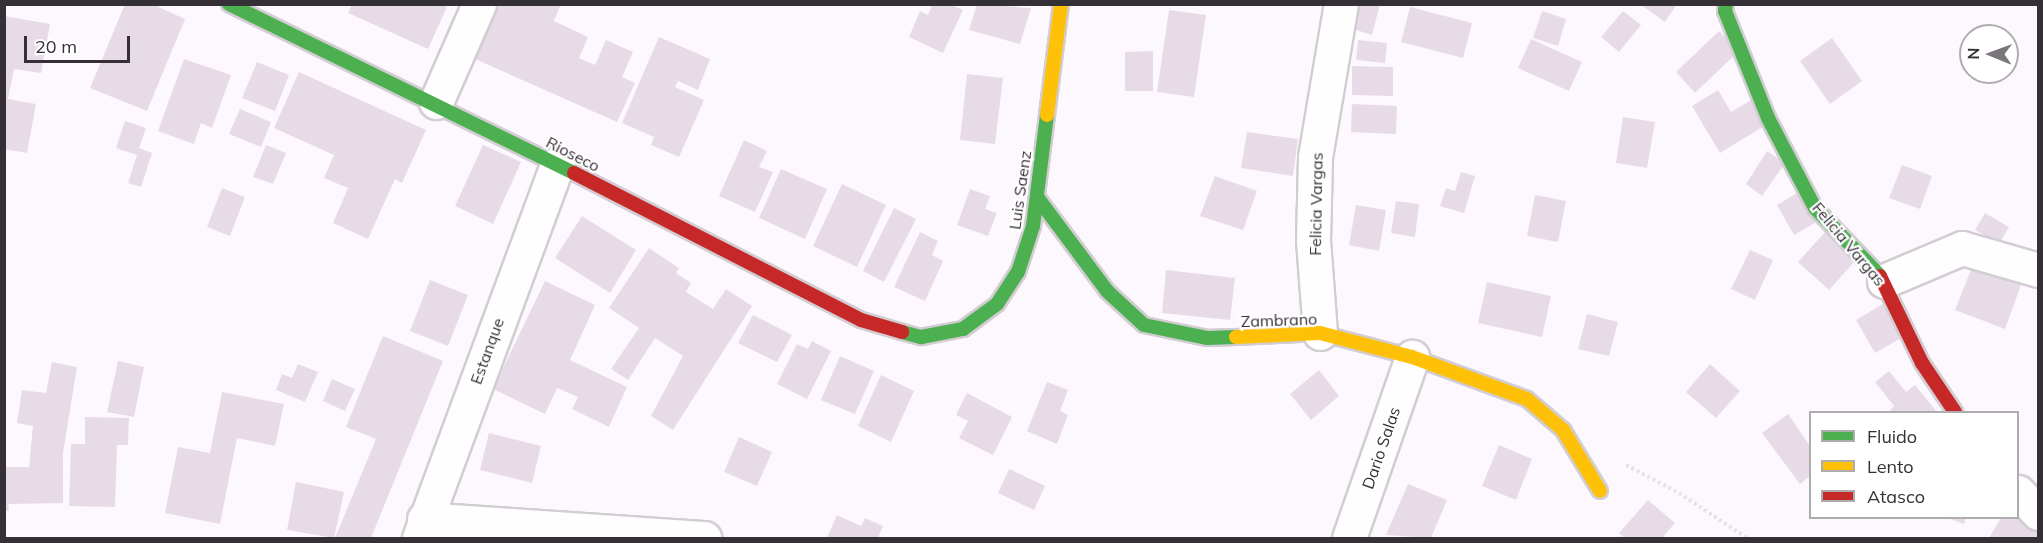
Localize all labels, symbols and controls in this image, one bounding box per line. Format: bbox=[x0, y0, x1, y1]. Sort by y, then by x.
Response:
scale bar bbox=[27, 24, 134, 62]
north arrow bbox=[1959, 24, 2019, 84]
text: 20 m bbox=[35, 35, 77, 58]
text: N bbox=[1963, 48, 1983, 60]
street label: Rioseco bbox=[543, 132, 603, 176]
street label: Luis Saenz bbox=[1005, 149, 1035, 231]
street label: Felicia Vargas bbox=[1306, 152, 1326, 256]
street label: Felicia Vargas bbox=[1808, 198, 1890, 290]
street label: Zambrano bbox=[1240, 309, 1318, 331]
street label: Estanque bbox=[466, 315, 508, 387]
street label: Dario Salas bbox=[1358, 405, 1404, 491]
legend bbox=[1809, 411, 2019, 519]
text: Fluido bbox=[1867, 425, 1917, 448]
text: Lento bbox=[1867, 455, 1914, 478]
text: Atasco bbox=[1867, 485, 1925, 508]

